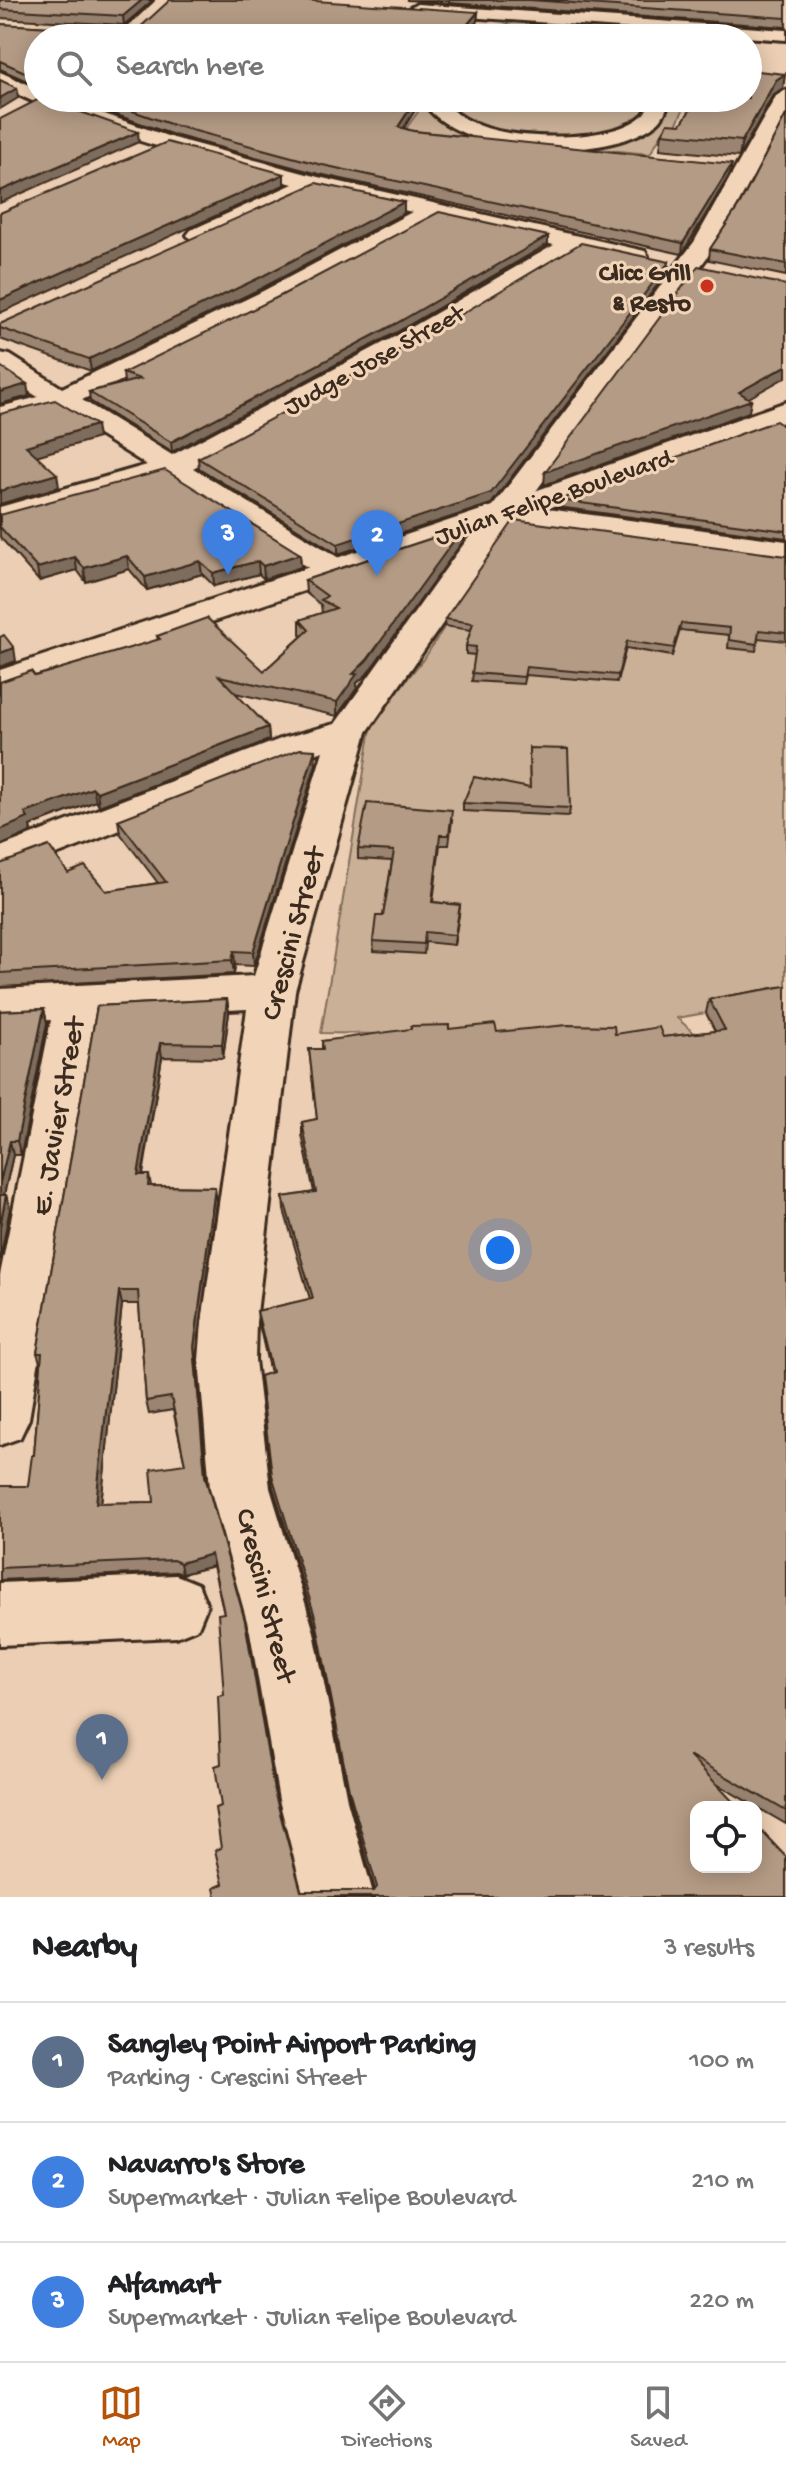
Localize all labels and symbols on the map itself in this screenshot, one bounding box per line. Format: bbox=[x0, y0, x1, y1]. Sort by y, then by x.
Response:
place label: Clicc Grill & Resto bbox=[599, 260, 691, 321]
marker: Clicc Grill & Resto bbox=[698, 277, 716, 295]
street label: Judge Jose Street bbox=[280, 298, 473, 424]
street label: Julian Felipe Boulevard bbox=[432, 443, 679, 554]
pin: 3 bbox=[202, 509, 254, 575]
pin: 2 bbox=[351, 510, 403, 576]
street label: Crescini Street bbox=[255, 841, 336, 1025]
street label: E. Javier Street bbox=[26, 1012, 96, 1219]
your location bbox=[480, 1230, 520, 1270]
street label: Crescini Street bbox=[225, 1506, 303, 1689]
pin: 1 bbox=[76, 1714, 128, 1780]

